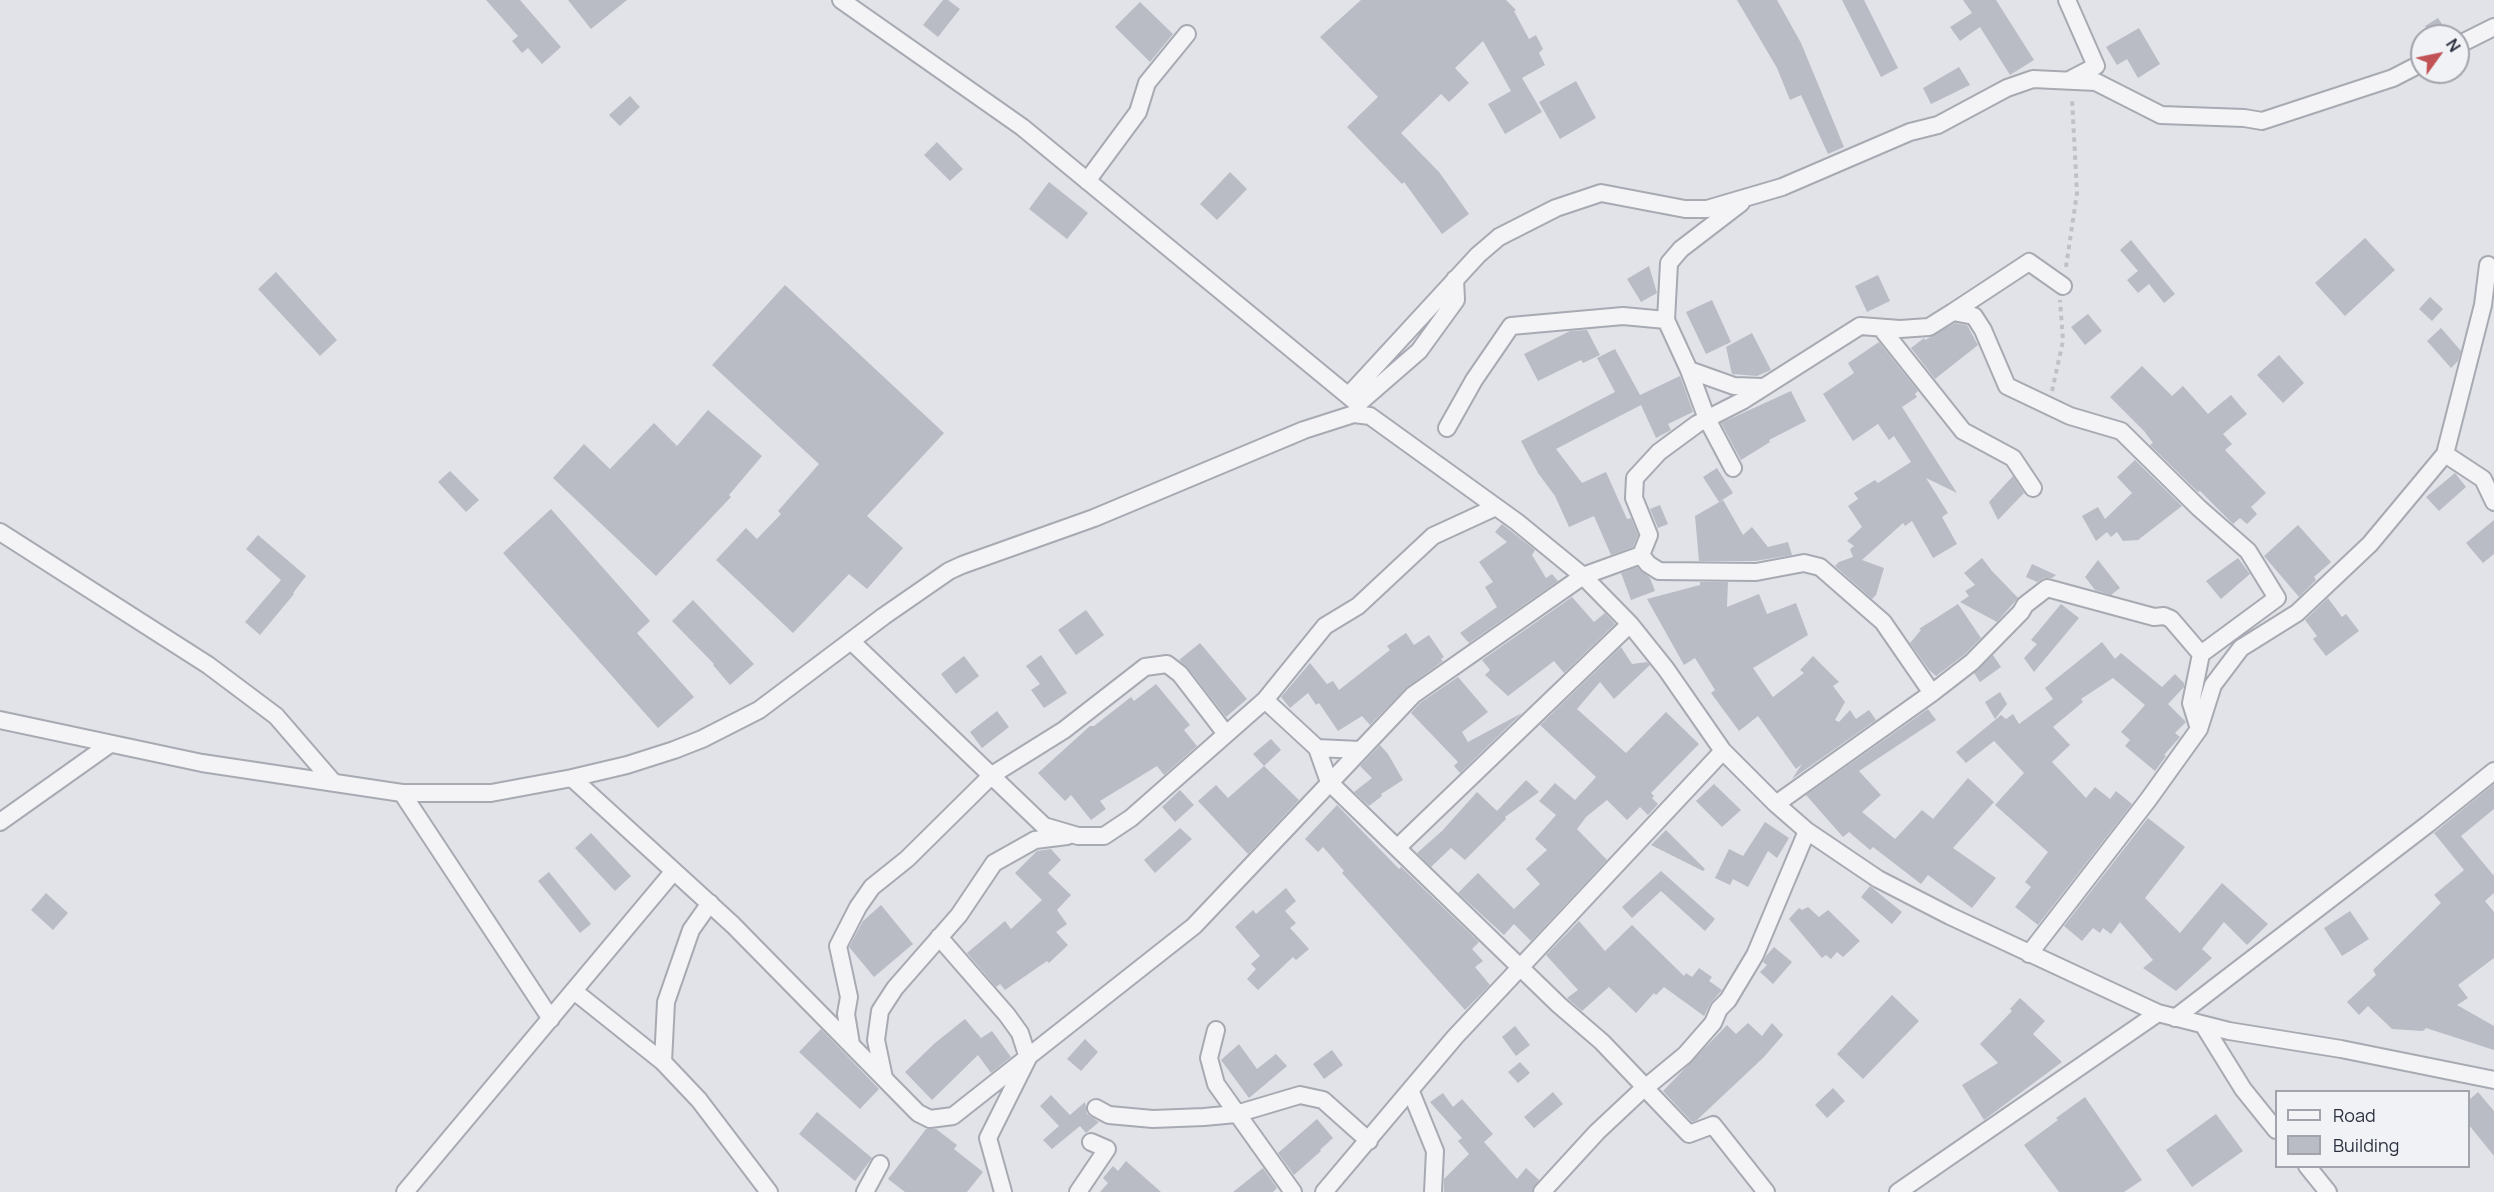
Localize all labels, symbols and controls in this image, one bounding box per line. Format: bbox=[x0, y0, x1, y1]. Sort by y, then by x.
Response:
north arrow bbox=[2410, 24, 2470, 84]
text: N bbox=[2441, 34, 2466, 56]
legend bbox=[2275, 1090, 2470, 1168]
text: Road bbox=[2333, 1103, 2376, 1127]
text: Building bbox=[2333, 1133, 2399, 1157]

